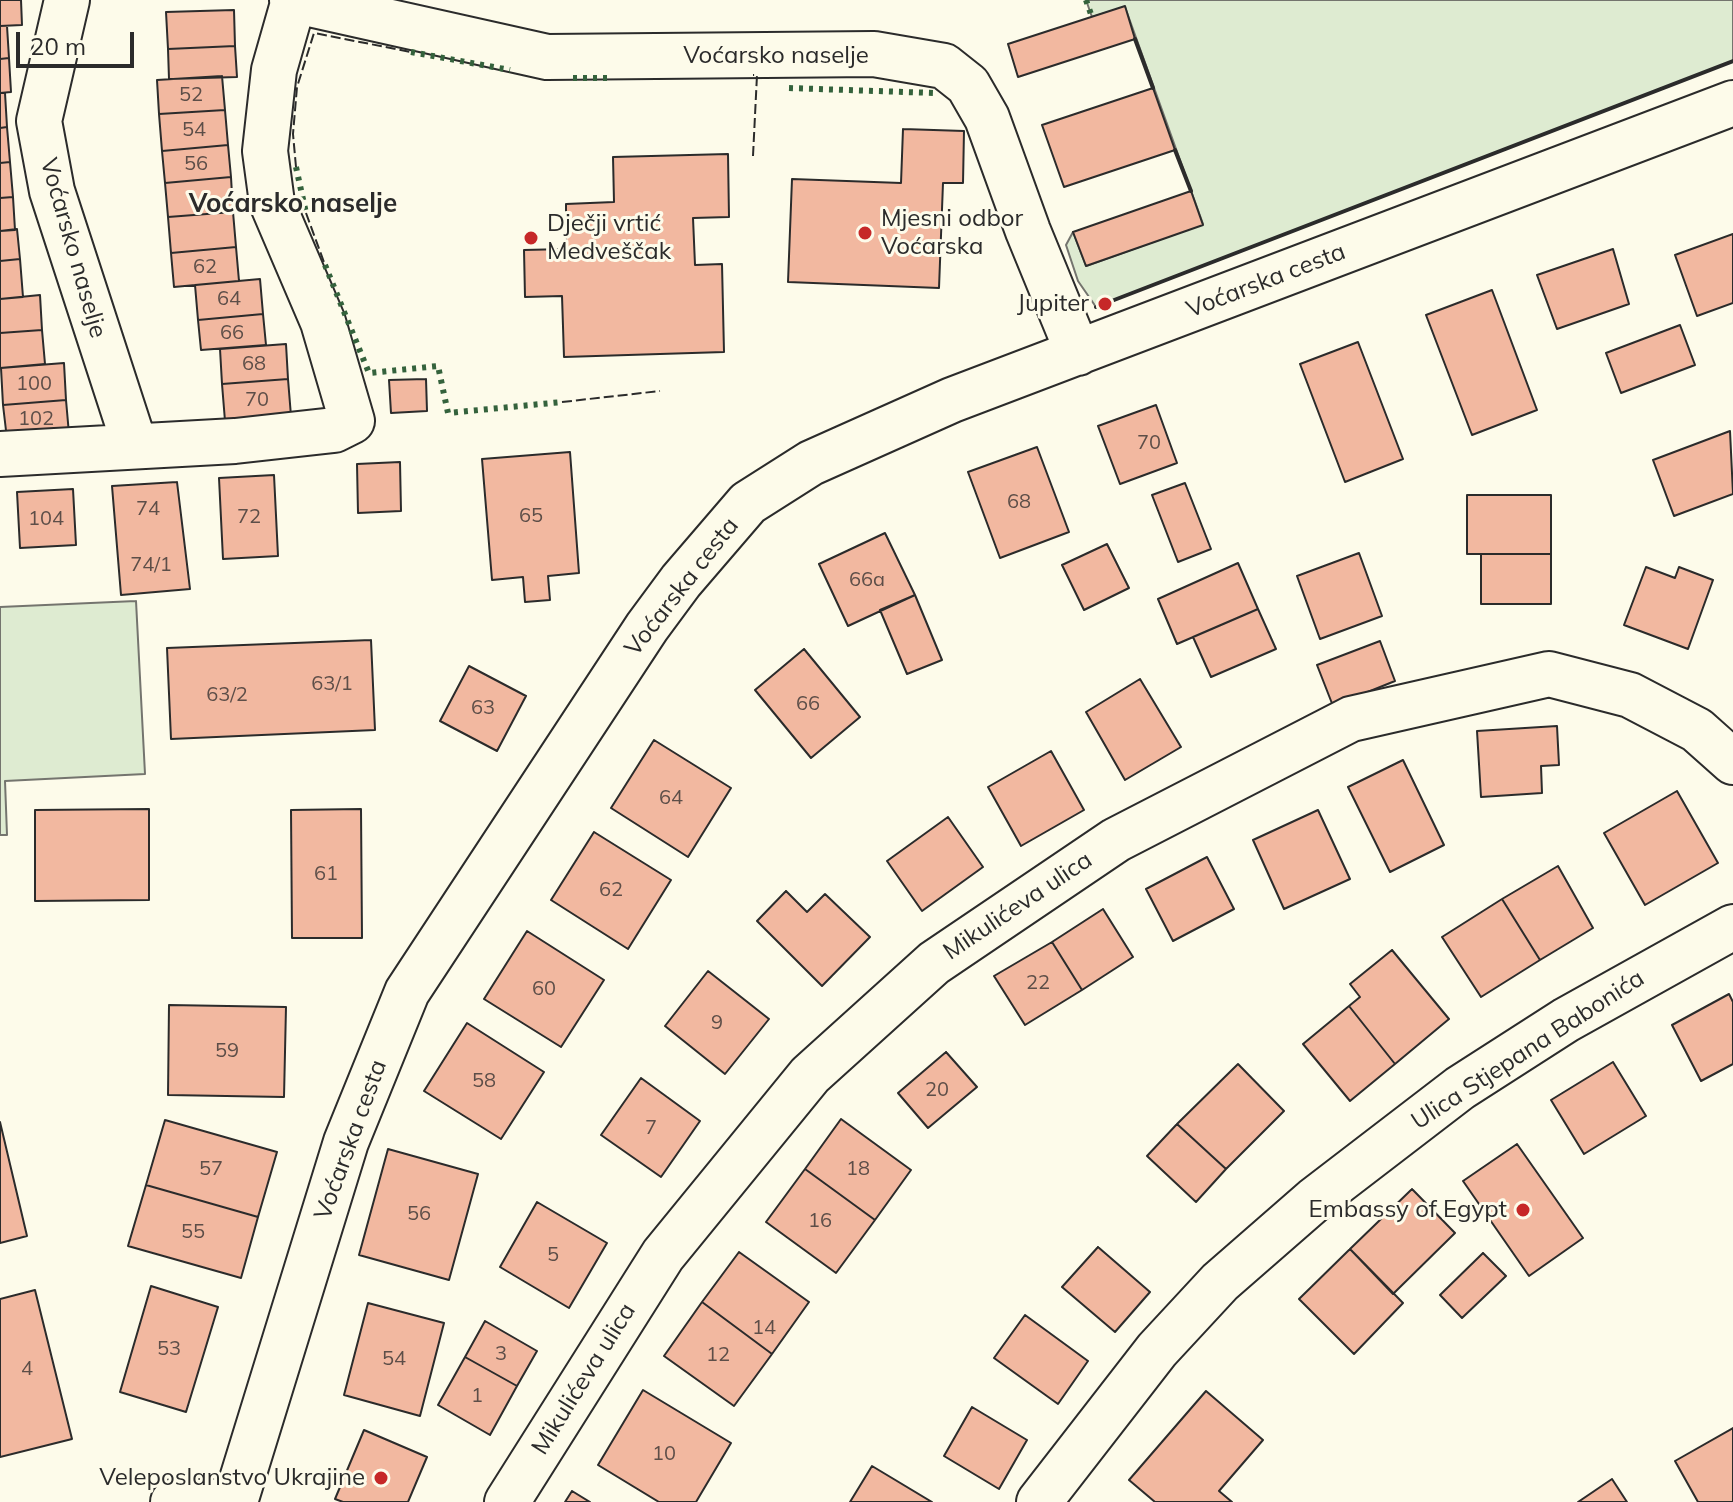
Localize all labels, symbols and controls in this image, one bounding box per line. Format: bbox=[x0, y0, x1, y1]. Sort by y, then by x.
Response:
scale bar bbox=[20, 16, 138, 66]
text: 20 m bbox=[30, 31, 86, 61]
street label: Voćarsko naselje bbox=[683, 42, 869, 70]
house number: 52 bbox=[179, 83, 203, 107]
house number: 54 bbox=[182, 118, 206, 142]
house number: 56 bbox=[184, 152, 208, 176]
street label: Voćarsko naselje bbox=[34, 155, 112, 341]
district label: Voćarsko naselje bbox=[189, 188, 397, 220]
place label: Mjesni odbor Voćarska bbox=[881, 205, 1023, 261]
place label: Dječji vrtić Medveščak bbox=[547, 210, 671, 266]
marker: Mjesni odbor Voćarska bbox=[856, 224, 874, 242]
marker: Dječji vrtić Medveščak bbox=[522, 229, 540, 247]
street label: Voćarska cesta bbox=[1182, 237, 1350, 325]
house number: 62 bbox=[193, 255, 217, 279]
house number: 64 bbox=[217, 287, 241, 311]
place label: Jupiter bbox=[1017, 290, 1089, 318]
marker: Jupiter bbox=[1096, 295, 1114, 313]
house number: 66 bbox=[220, 321, 244, 345]
house number: 68 bbox=[242, 352, 266, 376]
house number: 100 bbox=[16, 372, 52, 396]
house number: 70 bbox=[245, 388, 269, 412]
house number: 102 bbox=[18, 407, 54, 431]
house number: 70 bbox=[1137, 431, 1161, 455]
house number: 68 bbox=[1007, 490, 1031, 514]
house number: 74 bbox=[136, 497, 160, 521]
house number: 65 bbox=[519, 504, 543, 528]
house number: 72 bbox=[237, 505, 261, 529]
house number: 104 bbox=[28, 507, 64, 531]
street label: Voćarska cesta bbox=[619, 512, 745, 662]
house number: 74/1 bbox=[130, 553, 172, 577]
house number: 66a bbox=[849, 568, 885, 592]
house number: 63/1 bbox=[311, 672, 353, 696]
house number: 63/2 bbox=[206, 683, 248, 707]
house number: 66 bbox=[796, 692, 820, 716]
house number: 63 bbox=[471, 696, 495, 720]
house number: 64 bbox=[659, 786, 683, 810]
street label: Mikulićeva ulica bbox=[938, 846, 1098, 966]
house number: 61 bbox=[314, 862, 338, 886]
house number: 62 bbox=[599, 878, 623, 902]
street label: Ulica Stjepana Babonića bbox=[1406, 964, 1650, 1136]
house number: 22 bbox=[1026, 971, 1050, 995]
house number: 60 bbox=[532, 977, 556, 1001]
house number: 9 bbox=[711, 1011, 723, 1035]
house number: 59 bbox=[215, 1039, 239, 1063]
street label: Voćarska cesta bbox=[309, 1056, 393, 1224]
house number: 58 bbox=[472, 1069, 496, 1093]
house number: 20 bbox=[925, 1078, 949, 1102]
house number: 7 bbox=[645, 1116, 657, 1140]
house number: 57 bbox=[199, 1157, 223, 1181]
house number: 18 bbox=[846, 1157, 870, 1181]
place label: Embassy of Egypt bbox=[1309, 1196, 1507, 1224]
marker: Embassy of Egypt bbox=[1514, 1201, 1532, 1219]
house number: 56 bbox=[407, 1202, 431, 1226]
house number: 16 bbox=[808, 1209, 832, 1233]
house number: 55 bbox=[181, 1220, 205, 1244]
house number: 5 bbox=[547, 1243, 559, 1267]
street label: Mikulićeva ulica bbox=[526, 1298, 642, 1460]
house number: 14 bbox=[752, 1316, 776, 1340]
house number: 53 bbox=[157, 1337, 181, 1361]
house number: 3 bbox=[495, 1342, 507, 1366]
house number: 12 bbox=[706, 1343, 730, 1367]
house number: 54 bbox=[382, 1347, 406, 1371]
house number: 4 bbox=[21, 1357, 33, 1381]
house number: 1 bbox=[471, 1384, 483, 1408]
house number: 10 bbox=[652, 1442, 676, 1466]
place label: Veleposlanstvo Ukrajine bbox=[99, 1464, 365, 1492]
marker: Veleposlanstvo Ukrajine bbox=[372, 1469, 390, 1487]

